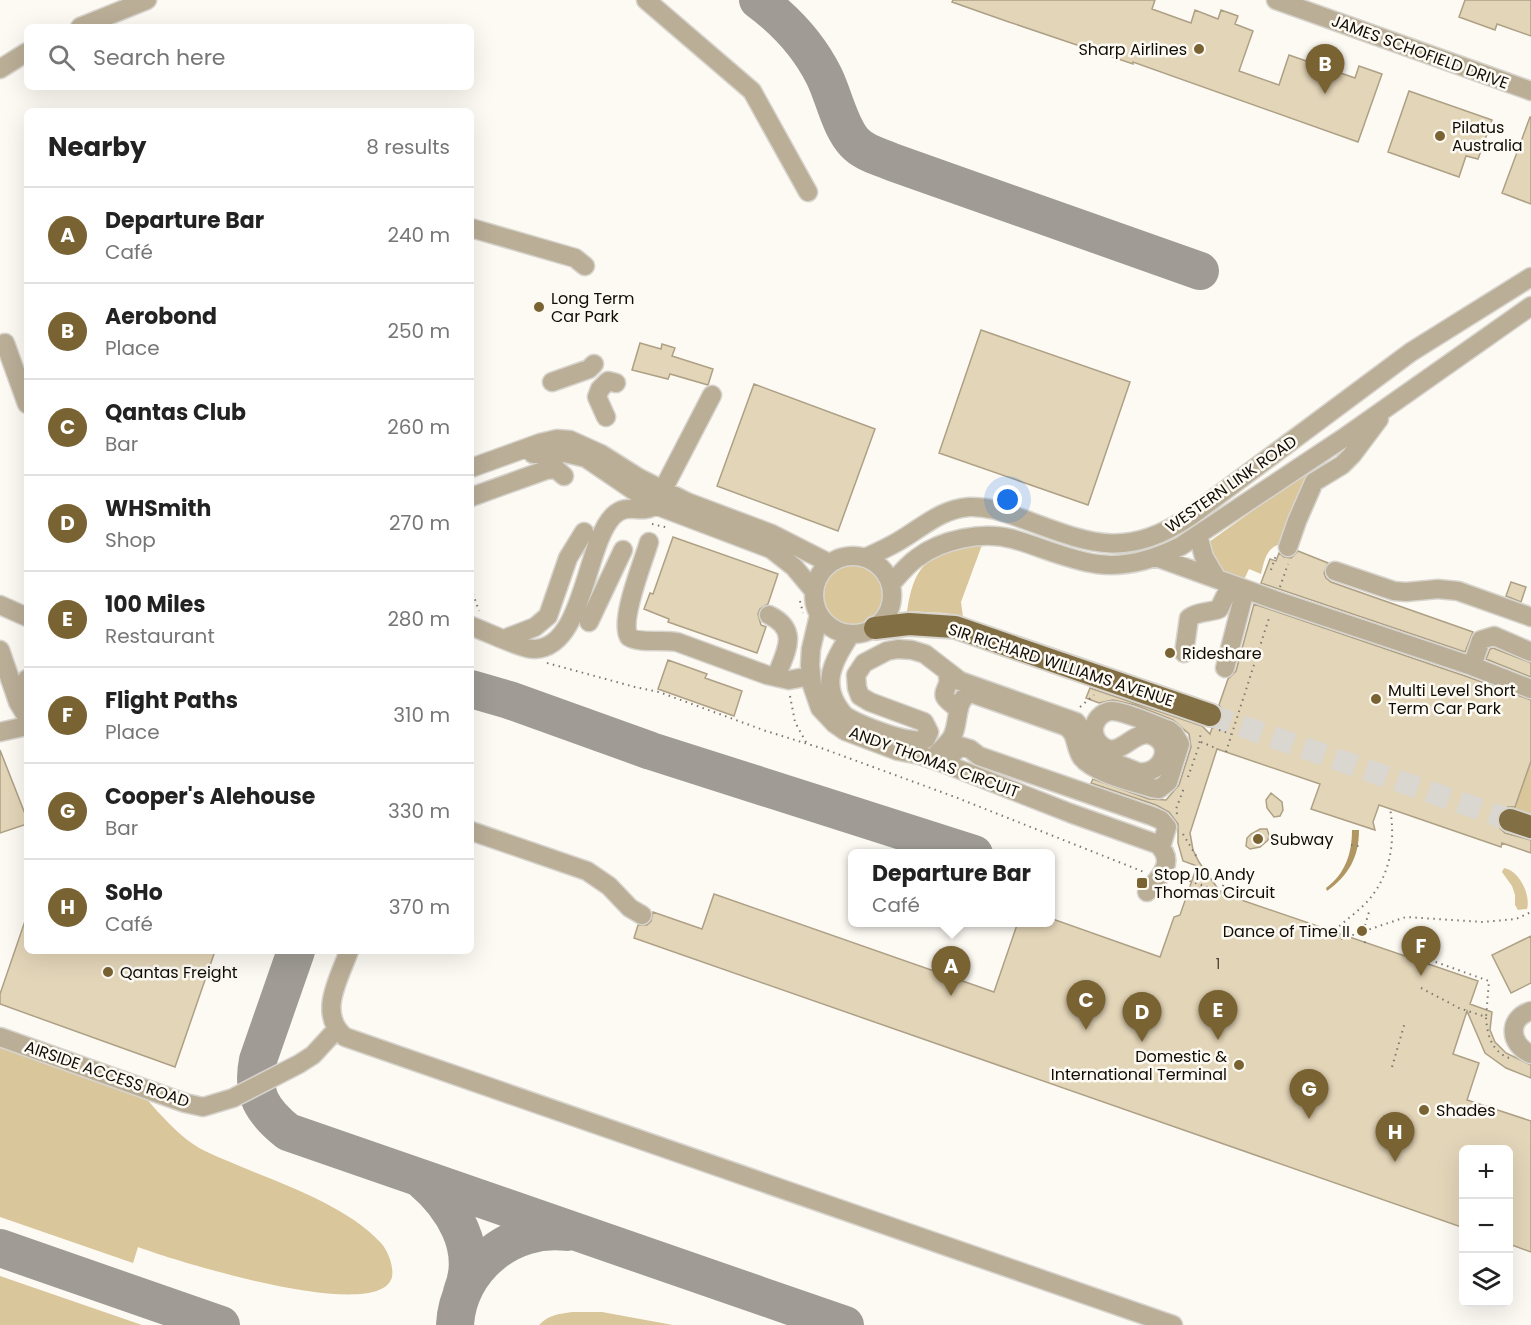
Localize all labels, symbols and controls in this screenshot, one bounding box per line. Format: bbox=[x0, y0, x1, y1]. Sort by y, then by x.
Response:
street label: JAMES SCHOFIELD DRIVE bbox=[1328, 9, 1512, 95]
search box bbox=[24, 24, 474, 90]
place label: Sharp Airlines bbox=[1078, 38, 1187, 61]
icon: search bbox=[45, 41, 78, 74]
text: Search here bbox=[93, 42, 226, 73]
marker: Sharp Airlines bbox=[1192, 42, 1206, 56]
pin: B bbox=[1306, 44, 1344, 94]
place label: Pilatus Australia bbox=[1452, 116, 1523, 157]
text: Nearby bbox=[48, 129, 146, 165]
marker: Pilatus Australia bbox=[1433, 129, 1447, 143]
text: 8 results bbox=[366, 133, 450, 161]
text: Departure Bar bbox=[105, 205, 264, 236]
text: A bbox=[60, 221, 75, 249]
text: 240 m bbox=[387, 221, 450, 249]
text: Café bbox=[105, 238, 153, 266]
place label: Long Term Car Park bbox=[551, 287, 635, 328]
marker: Long Term Car Park bbox=[532, 300, 546, 314]
text: Aerobond bbox=[105, 301, 217, 332]
text: B bbox=[61, 317, 74, 345]
text: 250 m bbox=[387, 317, 450, 345]
text: Place bbox=[105, 334, 160, 362]
text: Qantas Club bbox=[105, 397, 246, 428]
text: C bbox=[60, 413, 75, 441]
text: 260 m bbox=[387, 413, 450, 441]
text: Bar bbox=[105, 430, 138, 458]
street label: WESTERN LINK ROAD bbox=[1161, 430, 1301, 538]
your location bbox=[993, 485, 1022, 514]
text: WHSmith bbox=[105, 493, 211, 524]
text: D bbox=[60, 509, 75, 537]
text: 270 m bbox=[389, 509, 450, 537]
text: Shop bbox=[105, 526, 156, 554]
text: 100 Miles bbox=[105, 589, 206, 620]
text: E bbox=[62, 605, 73, 633]
text: 280 m bbox=[387, 605, 450, 633]
street label: SIR RICHARD WILLIAMS AVENUE bbox=[945, 618, 1177, 712]
text: Restaurant bbox=[105, 622, 215, 650]
place label: Rideshare bbox=[1182, 642, 1262, 665]
marker: Rideshare bbox=[1163, 646, 1177, 660]
place label: Multi Level Short Term Car Park bbox=[1388, 679, 1516, 720]
text: Flight Paths bbox=[105, 685, 238, 716]
marker: Multi Level Short Term Car Park bbox=[1369, 692, 1383, 706]
text: F bbox=[62, 701, 73, 729]
text: 310 m bbox=[393, 701, 450, 729]
text: Place bbox=[105, 718, 160, 746]
street label: ANDY THOMAS CIRCUIT bbox=[846, 721, 1022, 804]
text: Cooper's Alehouse bbox=[105, 781, 315, 812]
text: G bbox=[60, 797, 75, 825]
text: 330 m bbox=[388, 797, 450, 825]
text: Bar bbox=[105, 814, 138, 842]
place label: Subway bbox=[1270, 828, 1333, 851]
marker: Subway bbox=[1251, 832, 1265, 846]
popup bbox=[848, 849, 1055, 927]
text: Departure Bar bbox=[872, 858, 1031, 889]
place label: Stop 10 Andy Thomas Circuit bbox=[1154, 863, 1275, 904]
marker: Stop 10 Andy Thomas Circuit bbox=[1135, 876, 1149, 890]
text: SoHo bbox=[105, 877, 163, 908]
text: Café bbox=[872, 891, 920, 919]
text: H bbox=[60, 893, 75, 921]
text: 370 m bbox=[389, 893, 450, 921]
text: Café bbox=[105, 910, 153, 938]
place label: Dance of Time II bbox=[1223, 920, 1350, 943]
marker: Dance of Time II bbox=[1355, 924, 1369, 938]
pin: F bbox=[1402, 926, 1440, 976]
pin: A bbox=[932, 946, 970, 996]
house number: 1 bbox=[1216, 954, 1220, 974]
place label: Qantas Freight bbox=[120, 961, 238, 984]
marker: Qantas Freight bbox=[101, 965, 115, 979]
pin: C bbox=[1066, 980, 1106, 1030]
pin: E bbox=[1198, 990, 1238, 1040]
pin: D bbox=[1122, 992, 1162, 1042]
street label: AIRSIDE ACCESS ROAD bbox=[22, 1035, 192, 1113]
place label: Domestic & International Terminal bbox=[1051, 1045, 1227, 1086]
marker: Domestic & International Terminal bbox=[1232, 1058, 1246, 1072]
pin: G bbox=[1290, 1070, 1328, 1119]
place label: Shades bbox=[1436, 1099, 1496, 1122]
marker: Shades bbox=[1417, 1103, 1431, 1117]
pin: H bbox=[1376, 1112, 1414, 1162]
map controls bbox=[1459, 1145, 1513, 1307]
button: + bbox=[1459, 1145, 1513, 1199]
button: − bbox=[1459, 1199, 1513, 1253]
button: layers bbox=[1459, 1253, 1513, 1307]

